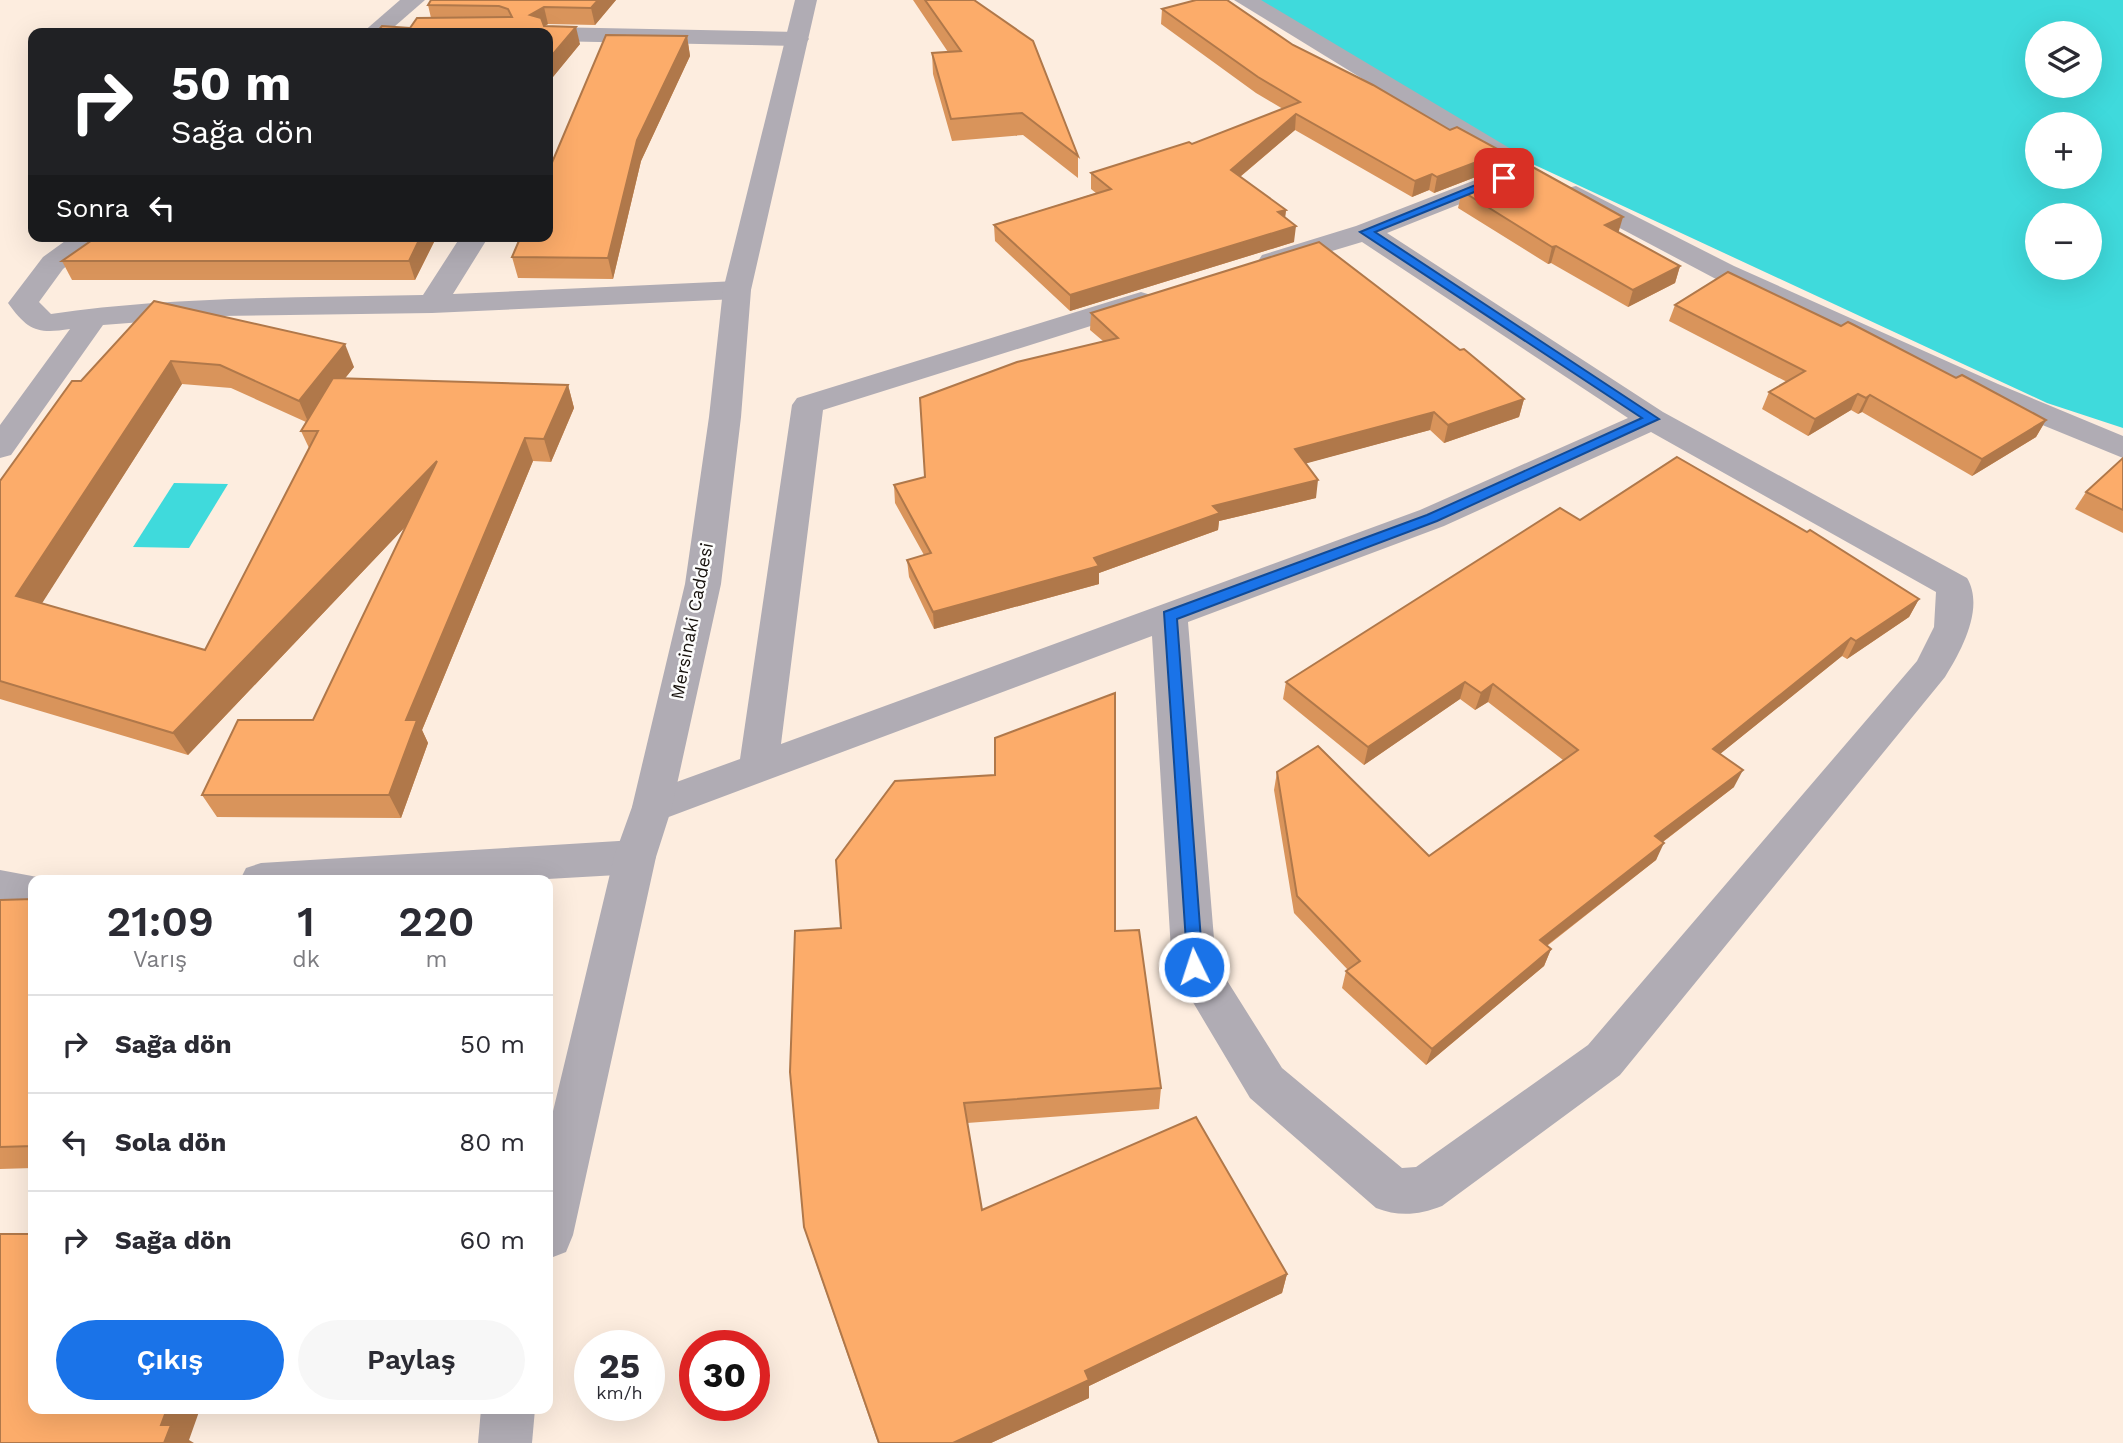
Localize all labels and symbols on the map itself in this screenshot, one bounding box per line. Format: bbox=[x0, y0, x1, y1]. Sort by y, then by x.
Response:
pin bbox=[1474, 148, 1534, 208]
street label: Mersinaki Caddesi bbox=[666, 541, 717, 701]
position arrow bbox=[1157, 930, 1231, 1004]
speed limit sign: 30 bbox=[679, 1330, 770, 1421]

